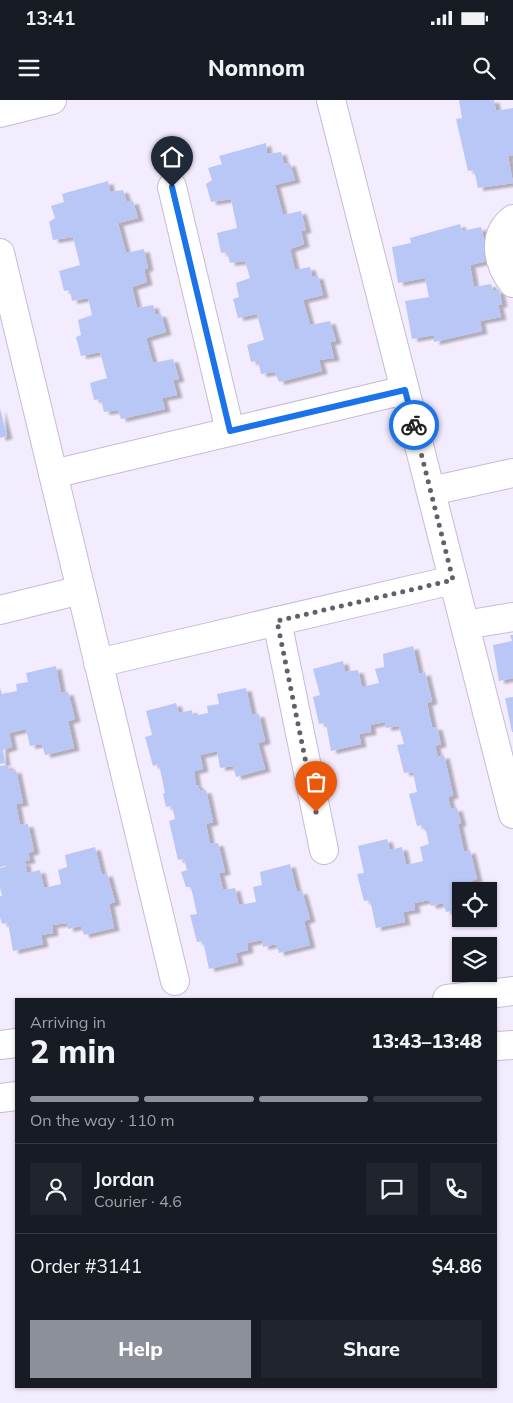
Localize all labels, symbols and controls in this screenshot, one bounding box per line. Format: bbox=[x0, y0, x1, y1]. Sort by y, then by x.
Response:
text: 13:41 bbox=[25, 6, 75, 30]
icon: menu bbox=[15, 54, 43, 82]
text: Nomnom bbox=[208, 54, 305, 82]
icon: search bbox=[470, 54, 498, 82]
pin bbox=[151, 136, 193, 187]
icon: home bbox=[158, 143, 186, 171]
courier bbox=[389, 400, 439, 450]
icon: bike bbox=[400, 411, 428, 439]
pin bbox=[295, 761, 337, 812]
icon: bag bbox=[302, 768, 330, 796]
map controls bbox=[452, 882, 497, 982]
button: locate bbox=[452, 882, 497, 927]
button: layers bbox=[452, 937, 497, 982]
text: Arriving in bbox=[30, 1012, 106, 1032]
text: 13:43–13:48 bbox=[371, 1029, 482, 1053]
text: 2 min bbox=[30, 1031, 116, 1071]
text: On the way · 110 m bbox=[30, 1110, 175, 1130]
button: person bbox=[30, 1163, 82, 1215]
button: chat bbox=[366, 1163, 418, 1215]
button: phone bbox=[430, 1163, 482, 1215]
text: Jordan bbox=[94, 1167, 154, 1191]
text: Courier · 4.6 bbox=[94, 1191, 182, 1211]
text: Order #3141 bbox=[30, 1254, 142, 1278]
text: $4.86 bbox=[432, 1254, 482, 1278]
button: Help bbox=[30, 1320, 251, 1378]
button: Share bbox=[261, 1320, 482, 1378]

